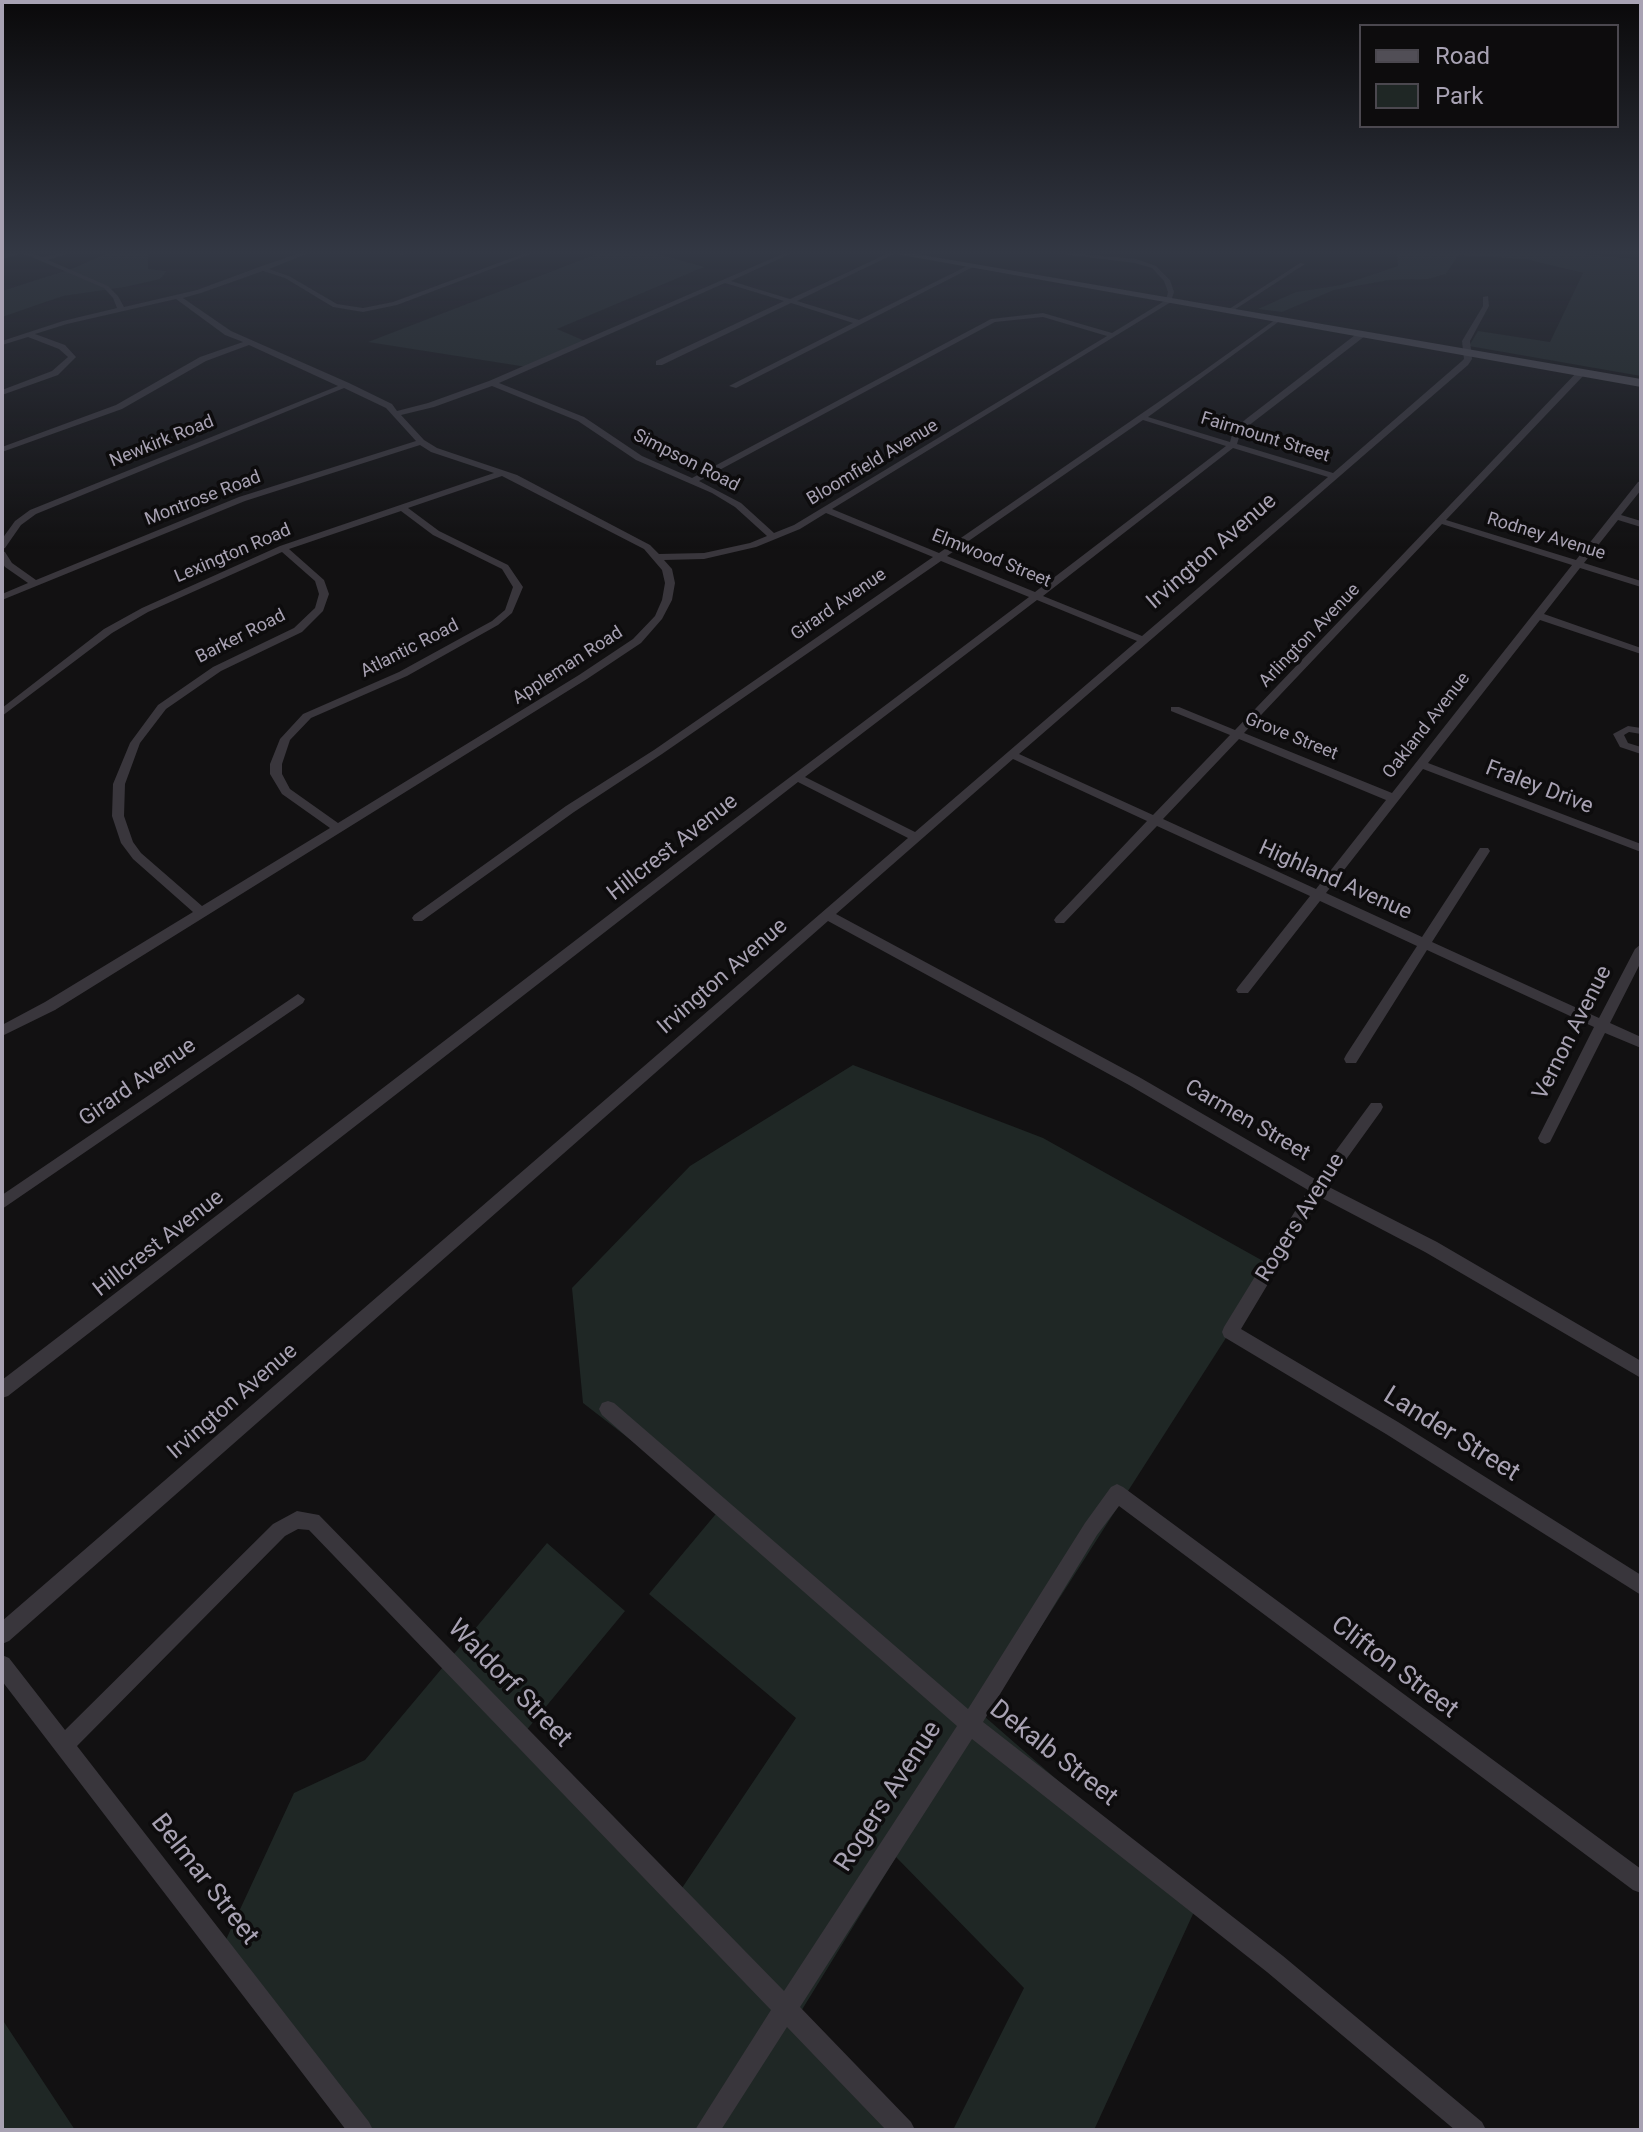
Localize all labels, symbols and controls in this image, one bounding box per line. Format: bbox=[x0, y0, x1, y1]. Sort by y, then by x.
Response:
legend bbox=[1359, 24, 1619, 128]
text: Road bbox=[1435, 42, 1490, 70]
text: Park bbox=[1435, 82, 1483, 110]
street label: Fairmount Street bbox=[1198, 408, 1332, 468]
street label: Newkirk Road bbox=[107, 411, 217, 473]
street label: Bloomfield Avenue bbox=[803, 415, 943, 511]
street label: Simpson Road bbox=[629, 425, 743, 497]
street label: Montrose Road bbox=[142, 467, 264, 531]
street label: Irvington Avenue bbox=[1142, 488, 1282, 616]
street label: Rodney Avenue bbox=[1484, 509, 1608, 565]
street label: Lexington Road bbox=[172, 520, 294, 588]
street label: Elmwood Street bbox=[928, 525, 1054, 593]
street label: Girard Avenue bbox=[787, 564, 891, 646]
street label: Arlington Avenue bbox=[1255, 580, 1365, 692]
street label: Barker Road bbox=[193, 605, 289, 669]
street label: Atlantic Road bbox=[357, 615, 463, 683]
street label: Appleman Road bbox=[509, 622, 627, 710]
street label: Oakland Avenue bbox=[1379, 669, 1475, 783]
street label: Grove Street bbox=[1241, 709, 1341, 765]
street label: Fraley Drive bbox=[1482, 755, 1596, 821]
street label: Hillcrest Avenue bbox=[603, 789, 743, 907]
street label: Highland Avenue bbox=[1254, 835, 1416, 927]
street label: Irvington Avenue bbox=[653, 913, 793, 1041]
street label: Vernon Avenue bbox=[1528, 962, 1618, 1104]
street label: Girard Avenue bbox=[75, 1033, 201, 1133]
street label: Carmen Street bbox=[1180, 1074, 1314, 1168]
street label: Rogers Avenue bbox=[1251, 1149, 1351, 1287]
street label: Hillcrest Avenue bbox=[89, 1185, 229, 1303]
street label: Irvington Avenue bbox=[163, 1338, 303, 1466]
street label: Lander Street bbox=[1377, 1381, 1525, 1489]
street label: Clifton Street bbox=[1324, 1610, 1464, 1726]
street label: Waldorf Street bbox=[440, 1614, 578, 1754]
street label: Dekalb Street bbox=[983, 1694, 1123, 1814]
street label: Rogers Avenue bbox=[829, 1716, 949, 1878]
street label: Belmar Street bbox=[143, 1808, 265, 1952]

